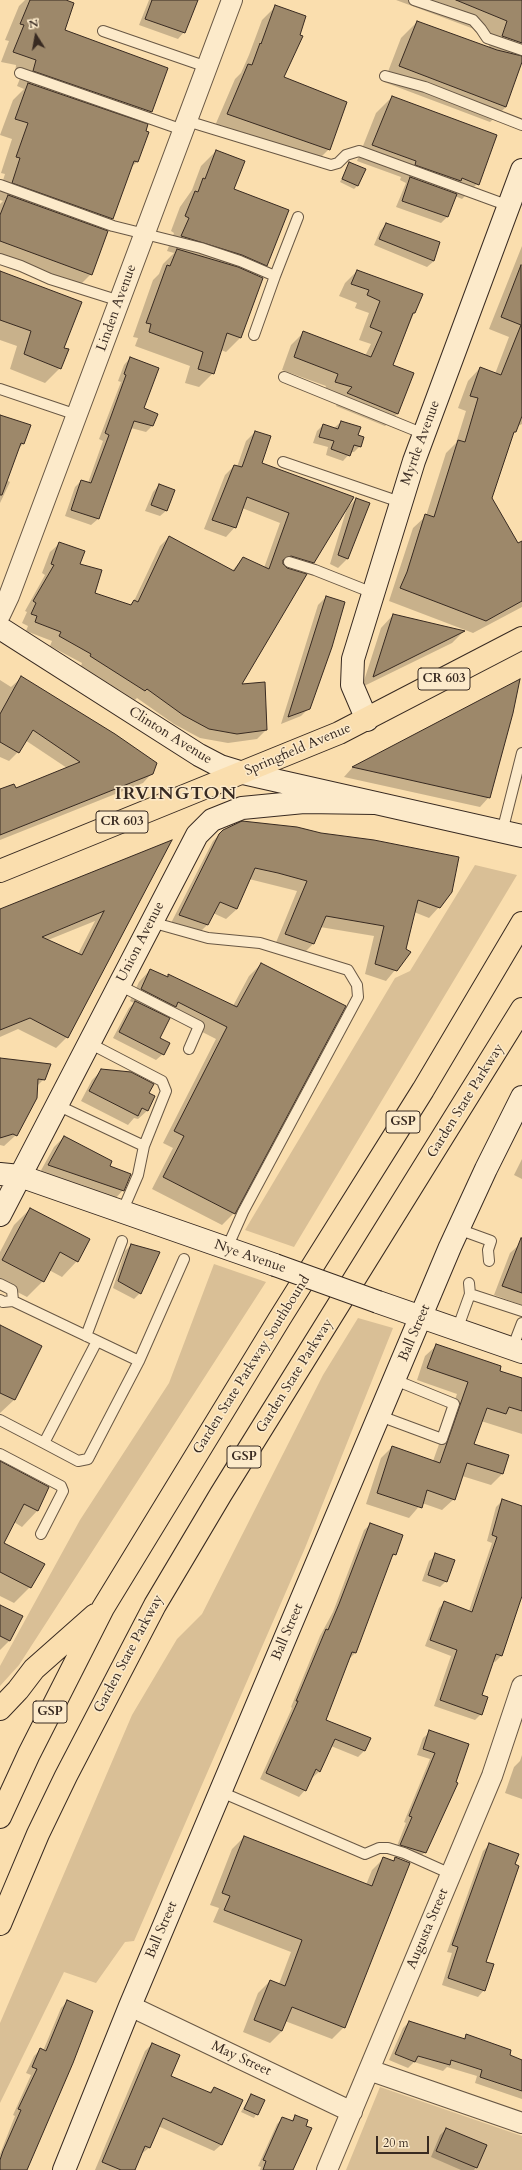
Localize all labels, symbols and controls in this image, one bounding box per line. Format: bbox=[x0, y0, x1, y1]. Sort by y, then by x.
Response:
text: N bbox=[27, 15, 40, 32]
north arrow bbox=[16, 16, 56, 56]
street label: Linden Avenue bbox=[93, 262, 141, 354]
street label: Myrtle Avenue bbox=[398, 398, 444, 488]
road number: CR 603 bbox=[418, 668, 470, 690]
street label: Clinton Avenue bbox=[125, 704, 215, 768]
street label: Springfield Avenue bbox=[242, 720, 354, 780]
district label: IRVINGTON bbox=[115, 784, 237, 806]
road number: CR 603 bbox=[96, 811, 148, 833]
street label: Union Avenue bbox=[114, 899, 168, 985]
street label: Garden State Parkway bbox=[424, 1041, 508, 1161]
road number: GSP bbox=[386, 1111, 420, 1133]
street label: Nye Avenue bbox=[212, 1237, 288, 1277]
street label: Garden State Parkway Southbound bbox=[190, 1272, 314, 1458]
street label: Ball Street bbox=[396, 1302, 434, 1364]
street label: Garden State Parkway bbox=[253, 1316, 337, 1436]
road number: GSP bbox=[227, 1446, 261, 1468]
street label: Garden State Parkway bbox=[91, 1592, 167, 1716]
street label: Ball Street bbox=[269, 1601, 307, 1663]
road number: GSP bbox=[33, 1701, 67, 1723]
street label: Augusta Street bbox=[404, 1886, 452, 1972]
street label: Ball Street bbox=[143, 1899, 181, 1961]
street label: May Street bbox=[208, 2038, 274, 2080]
scale bar bbox=[378, 2128, 431, 2154]
text: 20 m bbox=[383, 2135, 409, 2151]

